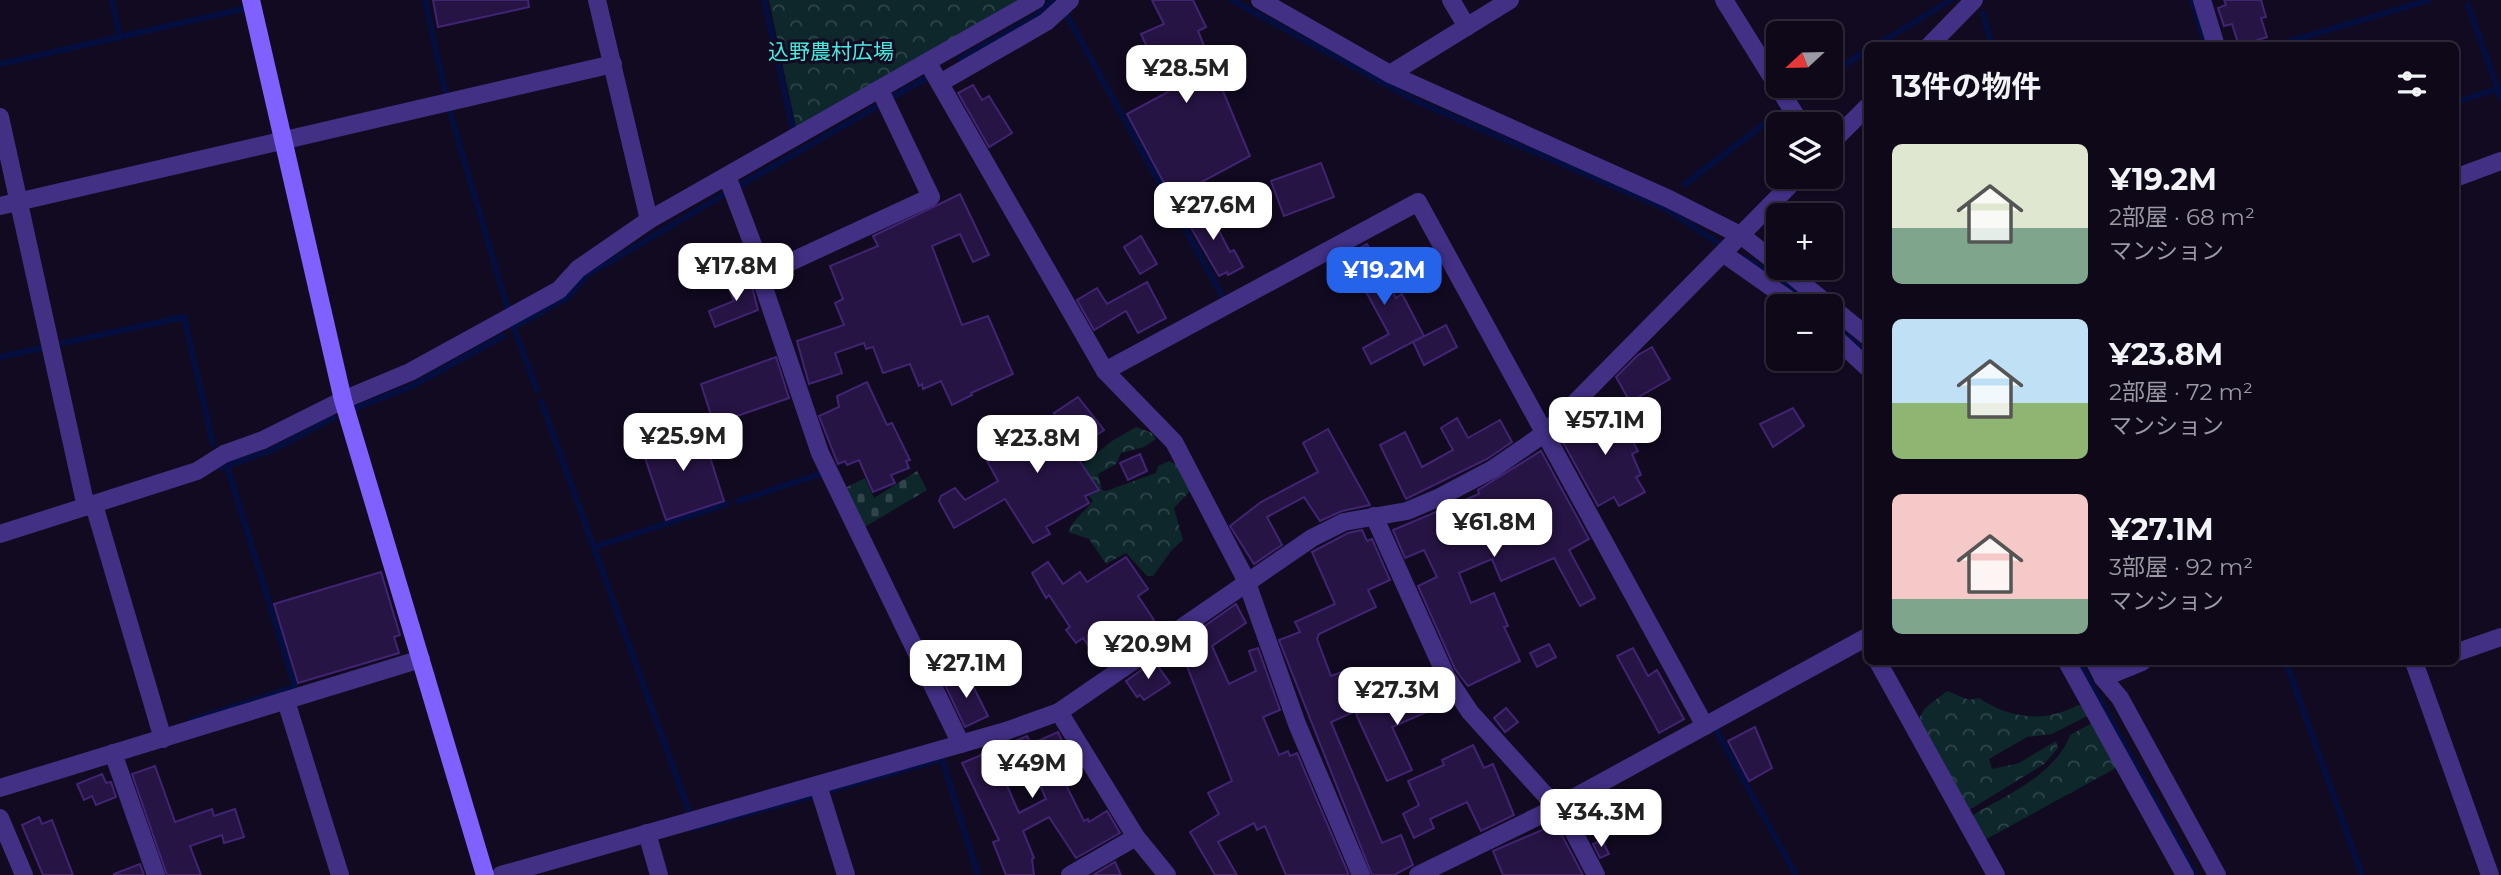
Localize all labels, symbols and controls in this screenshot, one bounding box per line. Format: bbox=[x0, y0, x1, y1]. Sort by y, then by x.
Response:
north arrow bbox=[1766, 21, 1843, 98]
map controls bbox=[1766, 21, 1843, 371]
park label: 込野農村広場 bbox=[768, 39, 894, 64]
pin: ¥28.5M bbox=[1129, 46, 1243, 105]
text: ¥28.5M bbox=[1142, 54, 1230, 82]
icon: filters bbox=[2393, 65, 2431, 103]
text: 13件の物件 bbox=[1892, 68, 2042, 105]
button: layers bbox=[1766, 112, 1843, 189]
text: ¥19.2M bbox=[2109, 161, 2217, 198]
icon: home bbox=[1948, 172, 2032, 256]
pin: ¥27.6M bbox=[1156, 182, 1270, 242]
text: ¥27.6M bbox=[1170, 191, 1256, 219]
button: + bbox=[1766, 203, 1843, 280]
text: 2部屋 · 68 m² bbox=[2109, 203, 2255, 231]
text: マンション bbox=[2109, 237, 2224, 265]
pin: ¥17.8M bbox=[679, 244, 793, 303]
pin: ¥19.2M bbox=[1327, 247, 1441, 307]
text: ¥17.8M bbox=[694, 252, 778, 280]
text: ¥19.2M bbox=[1343, 256, 1425, 284]
button: − bbox=[1766, 294, 1843, 371]
text: ¥23.8M bbox=[2109, 336, 2223, 373]
icon: home bbox=[1948, 347, 2032, 431]
text: 2部屋 · 72 m² bbox=[2109, 378, 2253, 406]
pin: ¥57.1M bbox=[1548, 398, 1662, 457]
text: ¥57.1M bbox=[1565, 406, 1645, 434]
text: マンション bbox=[2109, 412, 2224, 440]
pin: ¥25.9M bbox=[626, 414, 740, 473]
pin: ¥23.8M bbox=[980, 416, 1094, 475]
text: ¥25.9M bbox=[640, 422, 726, 450]
text: ¥23.8M bbox=[993, 424, 1081, 452]
pin: ¥61.8M bbox=[1437, 500, 1551, 559]
text: ¥61.8M bbox=[1452, 508, 1536, 536]
text: ¥27.1M bbox=[2109, 511, 2214, 548]
icon: home bbox=[1948, 522, 2032, 606]
text: 3部屋 · 92 m² bbox=[2109, 553, 2253, 581]
text: マンション bbox=[2109, 587, 2224, 615]
pin: ¥20.9M bbox=[1091, 622, 1205, 681]
text: ¥20.9M bbox=[1104, 630, 1192, 658]
pin: ¥27.1M bbox=[909, 640, 1023, 700]
text: ¥27.1M bbox=[926, 649, 1006, 677]
pin: ¥27.3M bbox=[1340, 668, 1454, 727]
text: ¥27.3M bbox=[1354, 676, 1440, 704]
pin: ¥49M bbox=[991, 740, 1073, 800]
text: ¥49M bbox=[997, 749, 1067, 777]
pin: ¥34.3M bbox=[1544, 790, 1658, 849]
text: ¥34.3M bbox=[1557, 798, 1645, 826]

